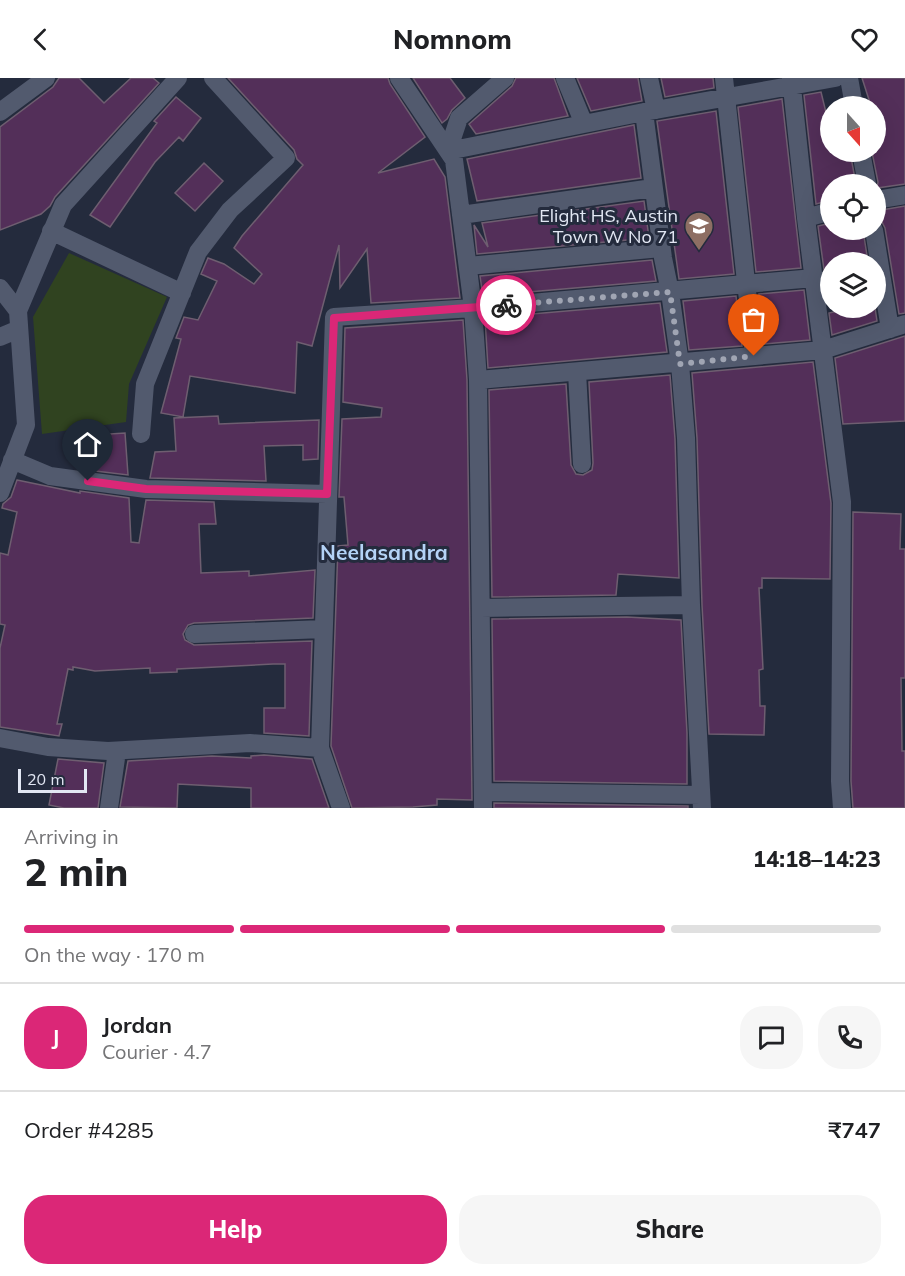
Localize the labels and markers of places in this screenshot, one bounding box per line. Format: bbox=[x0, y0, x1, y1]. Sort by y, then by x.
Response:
place label: Elight HS, Austin Town W No 71 bbox=[539, 204, 678, 248]
school or university icon: Elight HS, Austin Town W No 71 bbox=[683, 210, 715, 252]
pin bbox=[728, 294, 779, 356]
pin bbox=[62, 419, 113, 481]

